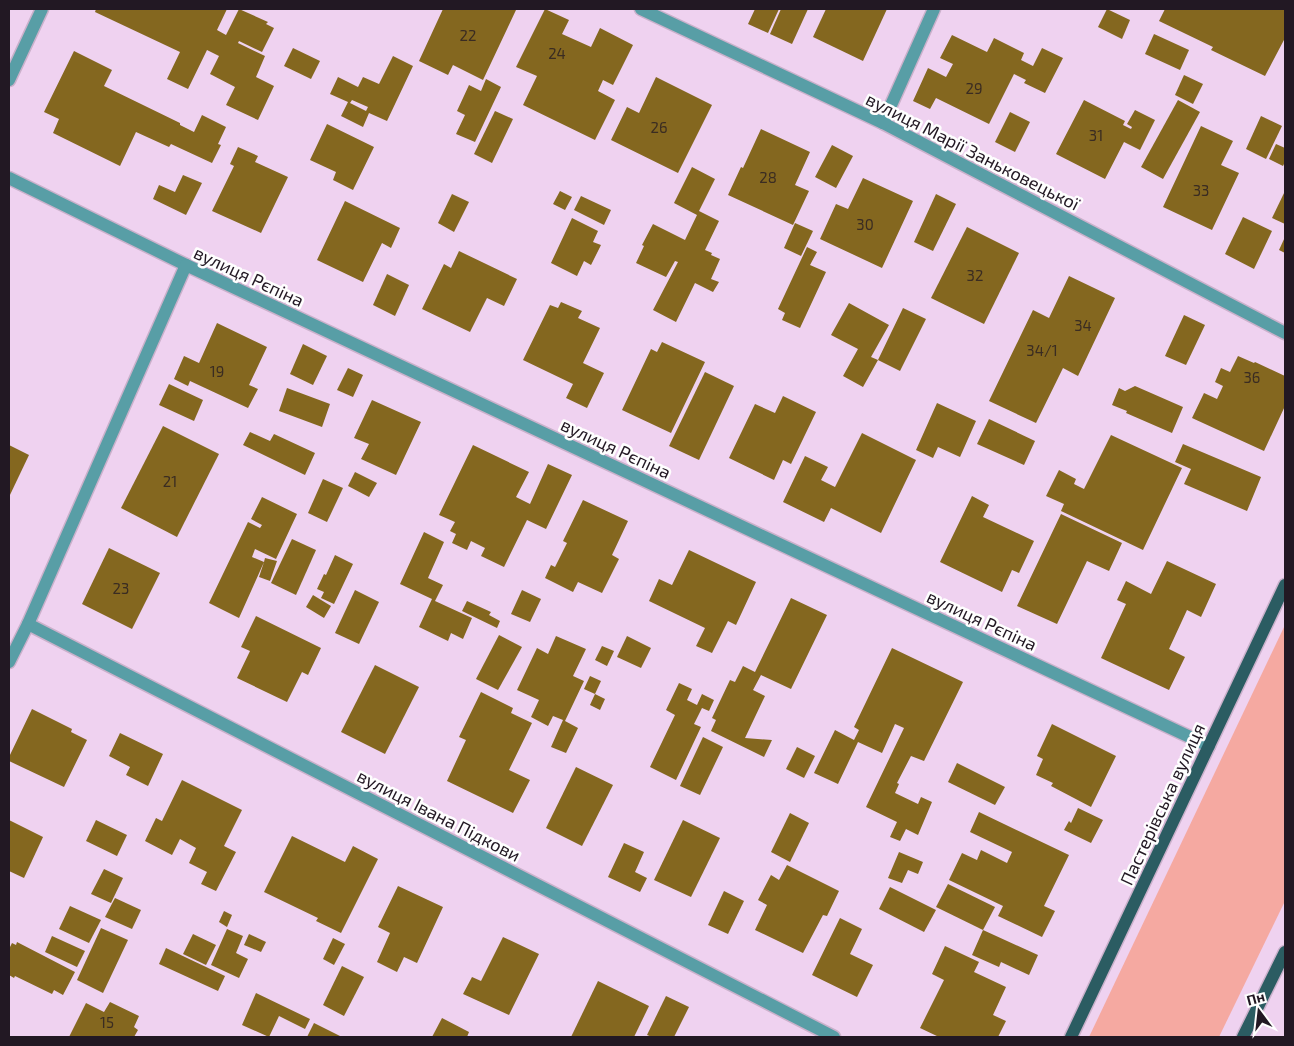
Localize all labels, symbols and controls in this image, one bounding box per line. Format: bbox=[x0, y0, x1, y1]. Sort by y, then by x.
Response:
house number: 22 bbox=[460, 26, 476, 44]
house number: 24 bbox=[548, 44, 566, 62]
house number: 29 bbox=[965, 79, 983, 97]
street label: вулиця Марії Заньковецької bbox=[863, 87, 1084, 215]
house number: 26 bbox=[650, 118, 668, 136]
house number: 31 bbox=[1089, 126, 1103, 144]
house number: 28 bbox=[759, 168, 777, 186]
house number: 33 bbox=[1193, 181, 1209, 199]
house number: 30 bbox=[856, 215, 874, 233]
street label: вулиця Рєпіна bbox=[190, 241, 308, 311]
house number: 32 bbox=[967, 266, 983, 284]
house number: 34 bbox=[1074, 316, 1092, 334]
house number: 34/1 bbox=[1026, 341, 1058, 359]
house number: 19 bbox=[210, 362, 224, 380]
house number: 36 bbox=[1244, 368, 1260, 386]
street label: вулиця Рєпіна bbox=[557, 413, 675, 483]
house number: 21 bbox=[163, 472, 177, 490]
house number: 23 bbox=[113, 579, 129, 597]
street label: вулиця Рєпіна bbox=[923, 585, 1041, 655]
street label: Пастерівська вулиця bbox=[1115, 720, 1209, 888]
street label: вулиця Івана Підкови bbox=[354, 764, 524, 866]
north arrow bbox=[1234, 986, 1284, 1036]
text: Пн bbox=[1245, 987, 1266, 1009]
house number: 15 bbox=[100, 1013, 114, 1031]

